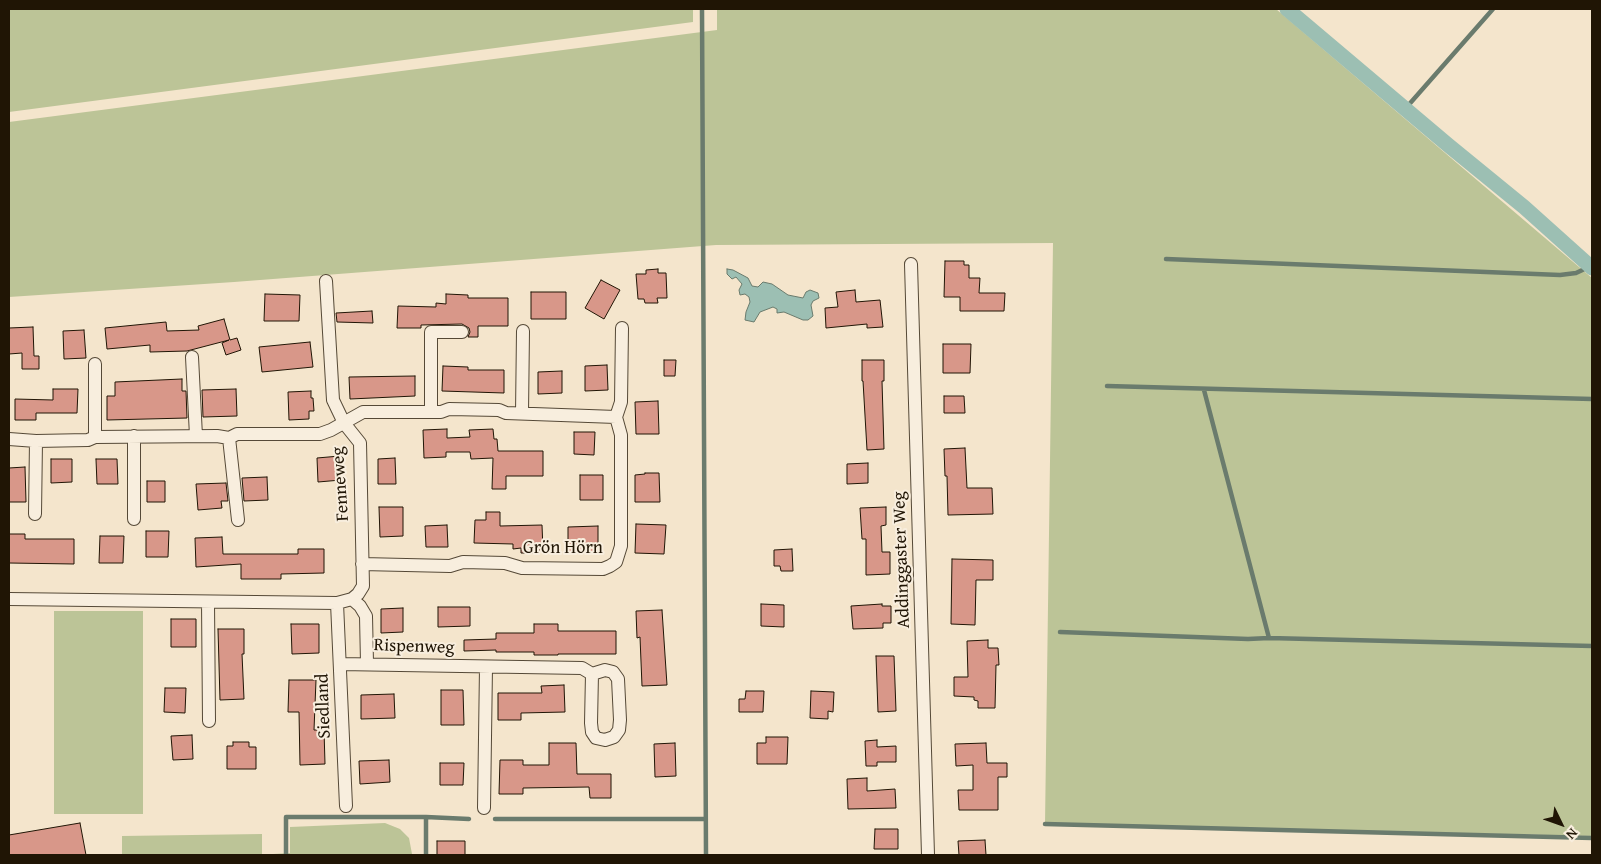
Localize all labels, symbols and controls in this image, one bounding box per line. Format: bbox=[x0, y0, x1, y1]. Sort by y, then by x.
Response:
street label: Fenneweg bbox=[328, 446, 354, 522]
street label: Addinggaster Weg bbox=[889, 491, 915, 629]
street label: Grön Hörn bbox=[523, 537, 603, 559]
street label: Rispenweg bbox=[373, 635, 455, 659]
street label: Siedland bbox=[312, 673, 336, 739]
north arrow bbox=[1536, 799, 1586, 849]
text: N bbox=[1562, 824, 1583, 844]

